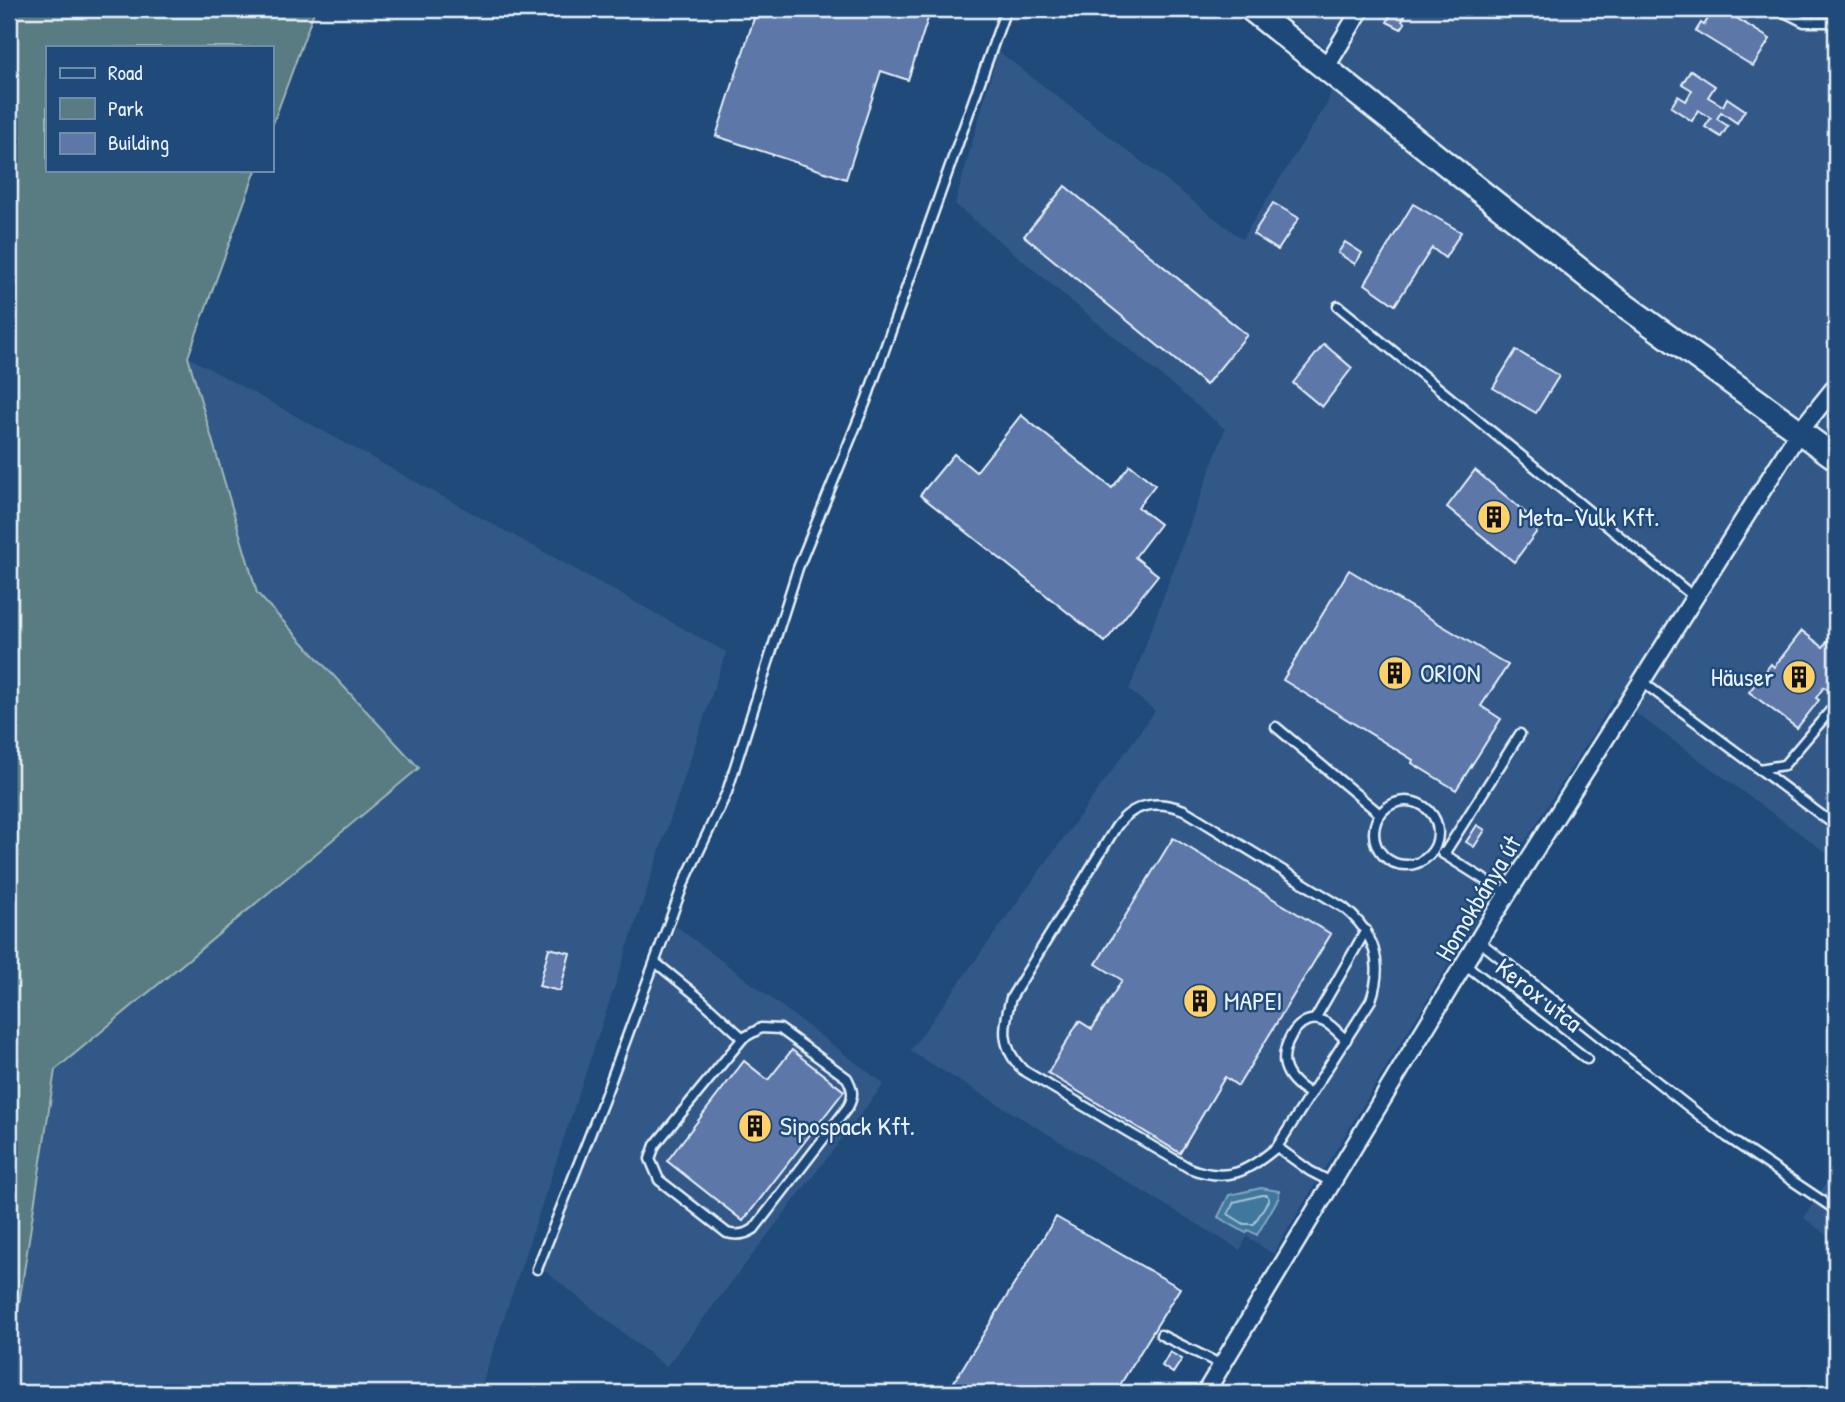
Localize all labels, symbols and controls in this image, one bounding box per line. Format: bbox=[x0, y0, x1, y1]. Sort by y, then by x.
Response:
legend bbox=[46, 46, 273, 172]
text: Road bbox=[108, 58, 142, 87]
text: Park bbox=[108, 94, 143, 123]
text: Building bbox=[108, 128, 169, 157]
building icon: Meta-Vulk Kft. bbox=[1475, 498, 1513, 536]
place label: Meta-Vulk Kft. bbox=[1518, 499, 1660, 534]
building icon: ORION bbox=[1376, 654, 1414, 692]
place label: ORION bbox=[1420, 655, 1481, 690]
building icon: Häuser bbox=[1780, 658, 1818, 696]
place label: Häuser bbox=[1711, 659, 1774, 694]
street label: Homokbánya út bbox=[1426, 827, 1529, 967]
street label: Kerox utca bbox=[1488, 950, 1590, 1040]
building icon: MAPEI bbox=[1181, 982, 1219, 1020]
place label: MAPEI bbox=[1224, 983, 1282, 1018]
building icon: Sipospack Kft. bbox=[736, 1107, 774, 1145]
place label: Sipospack Kft. bbox=[780, 1108, 915, 1143]

